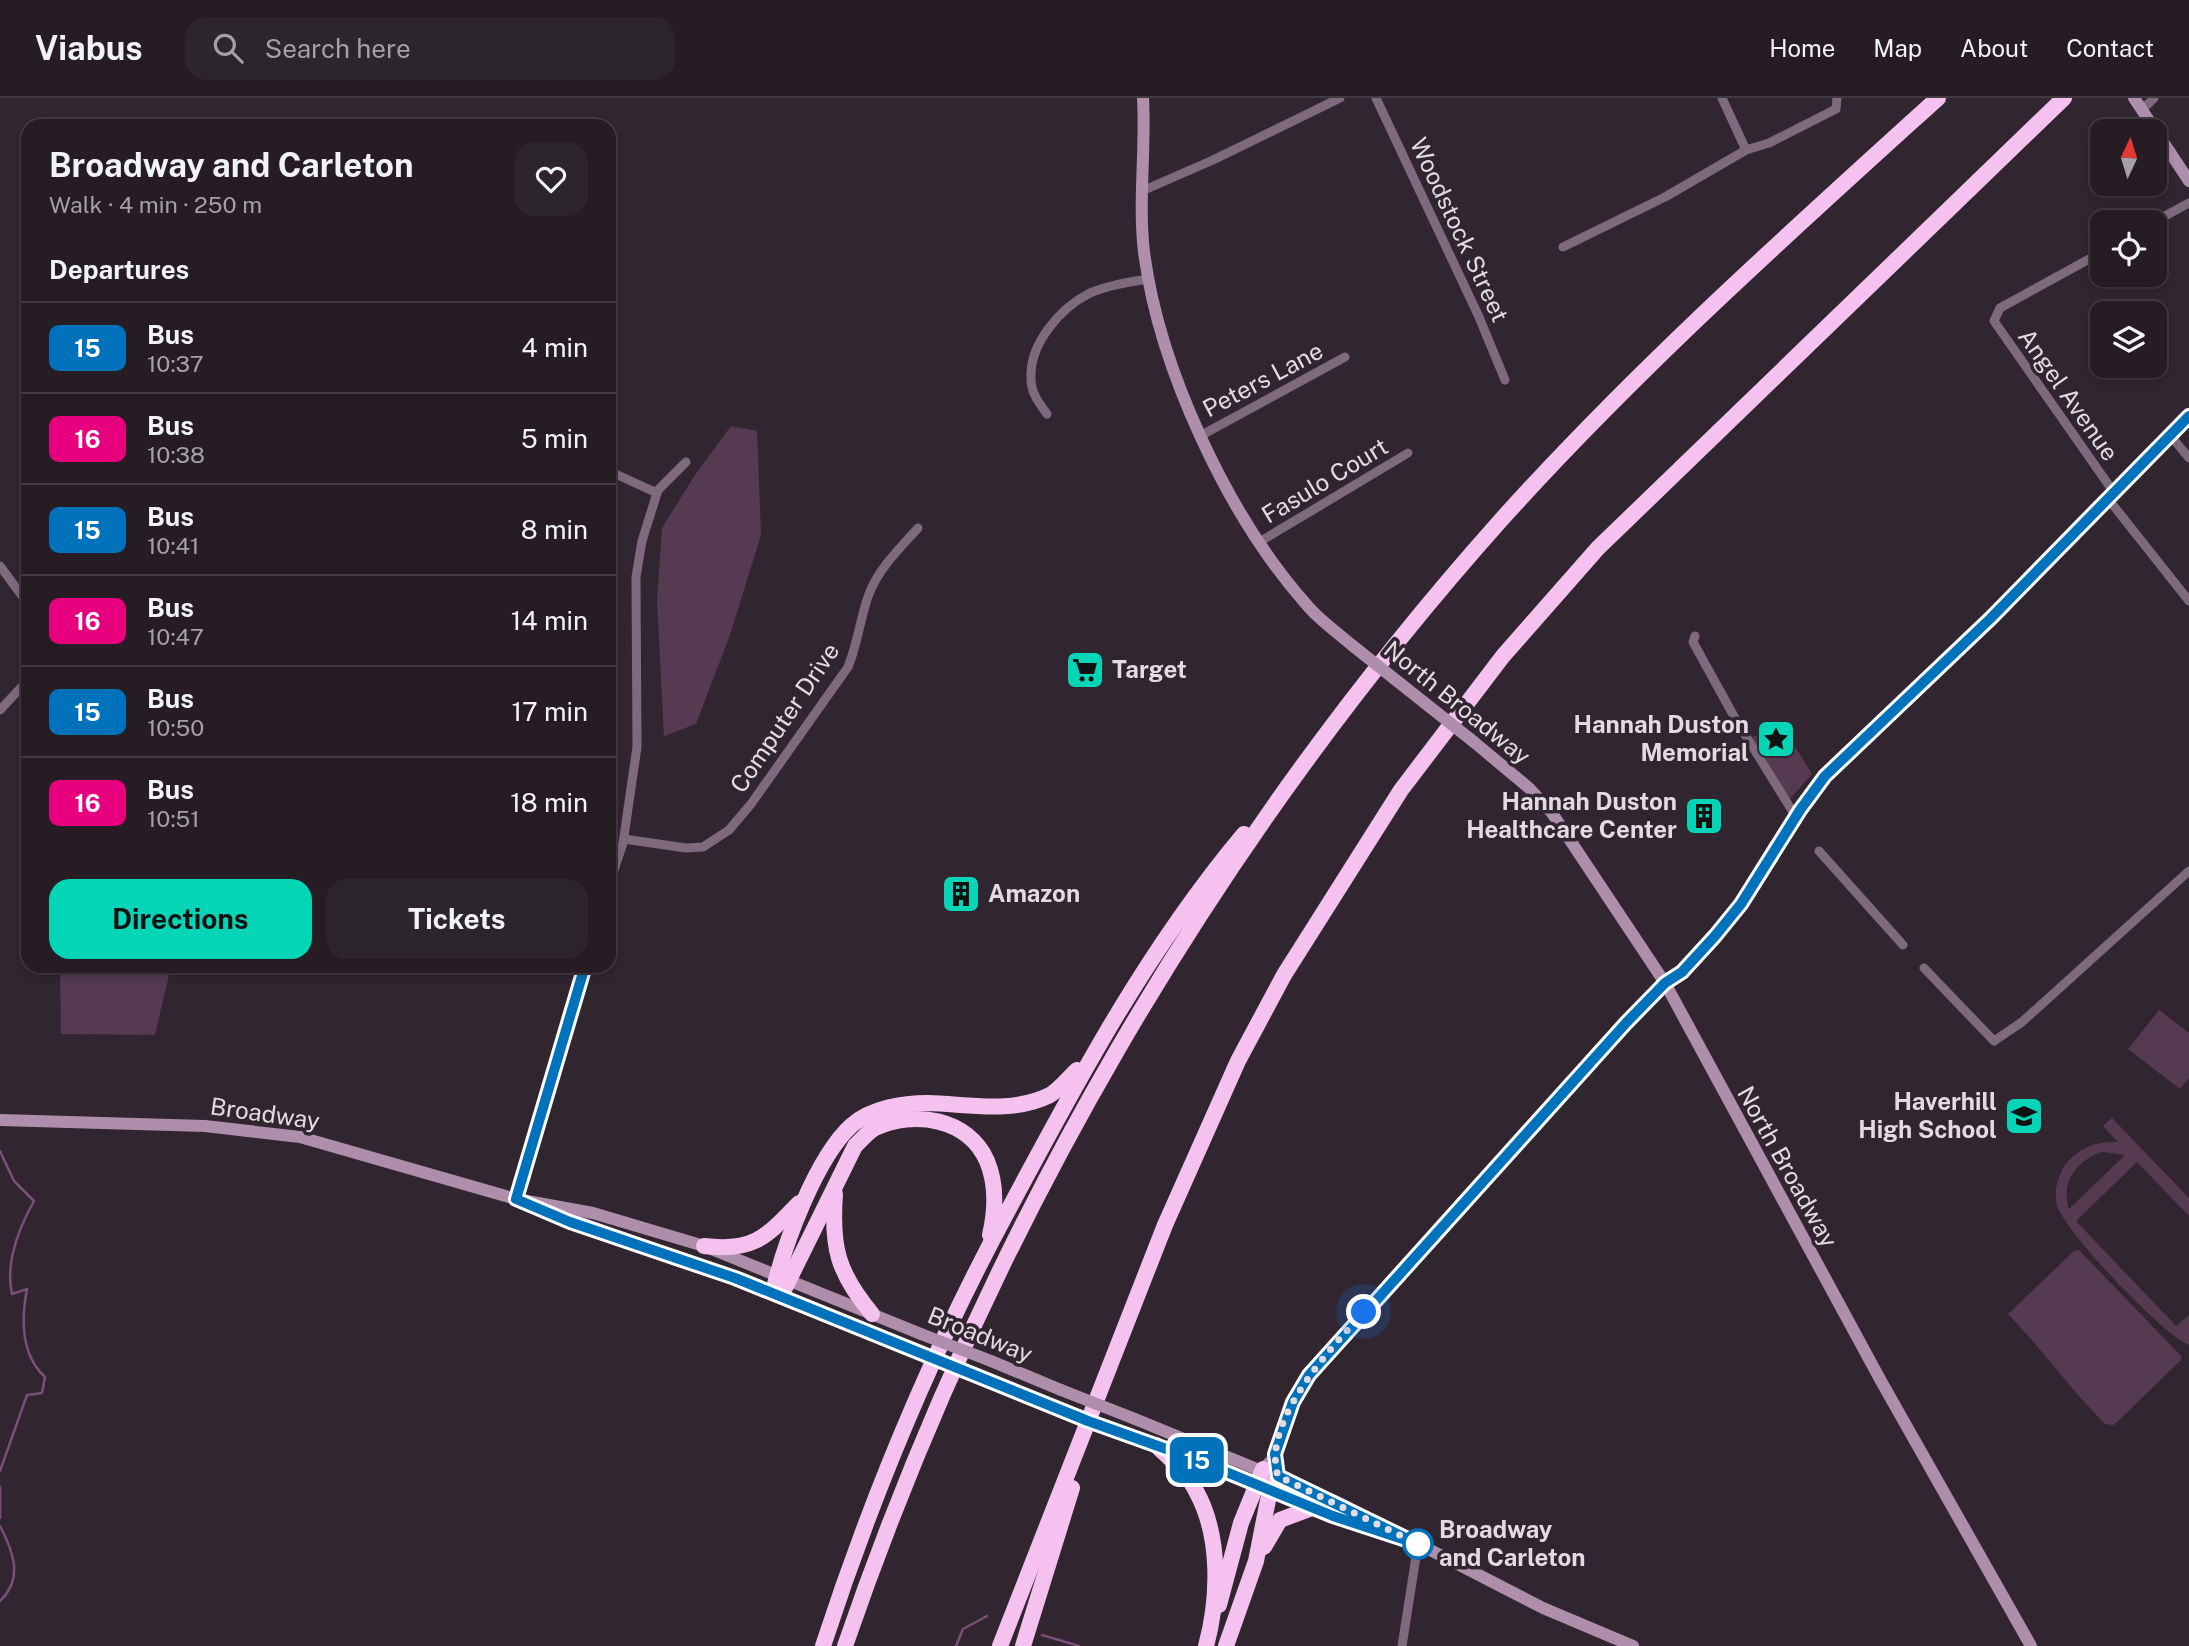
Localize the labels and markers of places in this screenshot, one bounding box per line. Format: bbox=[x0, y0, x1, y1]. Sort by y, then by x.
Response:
supermarket icon: Target bbox=[1064, 649, 1106, 691]
place label: Target bbox=[1112, 655, 1187, 683]
place label: Hannah Duston Memorial bbox=[1574, 710, 1749, 766]
place icon: Hannah Duston Memorial bbox=[1755, 718, 1797, 760]
place label: Hannah Duston Healthcare Center bbox=[1466, 787, 1677, 843]
building icon: Hannah Duston Healthcare Center bbox=[1683, 795, 1725, 837]
building icon: Amazon bbox=[940, 873, 982, 915]
place label: Amazon bbox=[988, 879, 1080, 907]
place label: Haverhill High School bbox=[1858, 1087, 1997, 1143]
school or university icon: Haverhill High School bbox=[2003, 1095, 2045, 1137]
place label: Broadway and Carleton bbox=[1439, 1515, 1585, 1571]
marker: Broadway and Carleton bbox=[1403, 1529, 1433, 1559]

